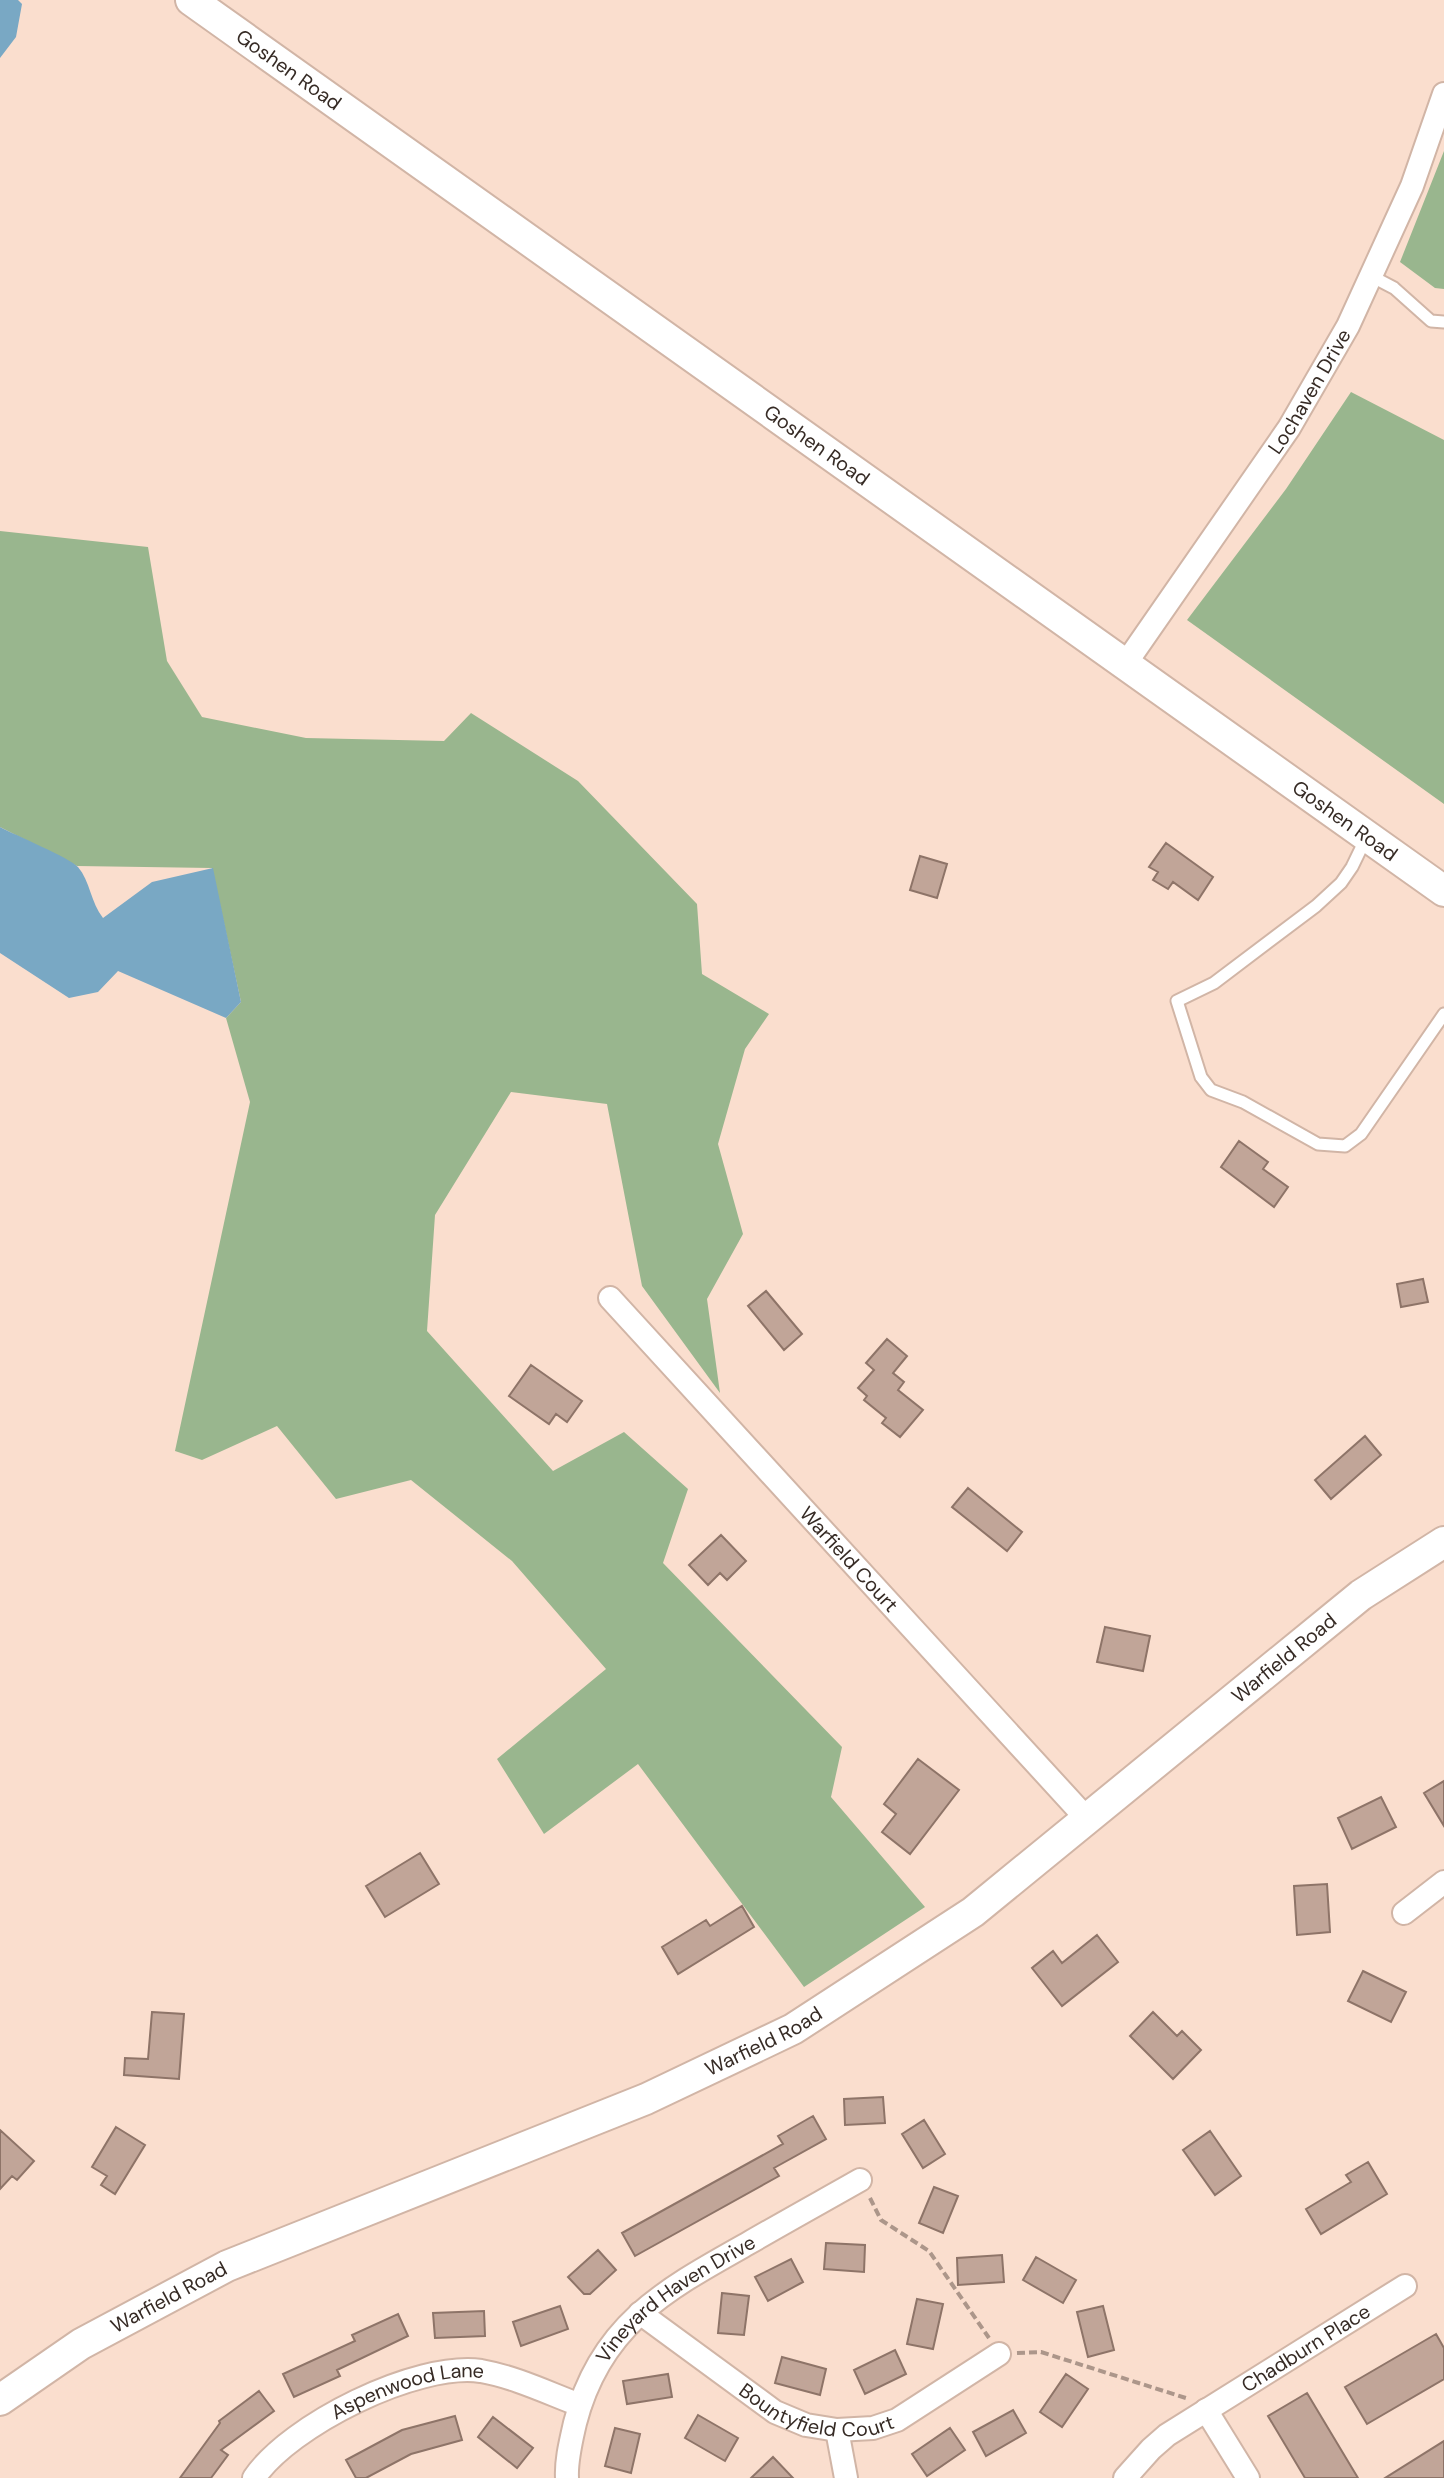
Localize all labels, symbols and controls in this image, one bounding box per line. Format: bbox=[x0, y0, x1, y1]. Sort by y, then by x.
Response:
street label: Goshen Road bbox=[231, 23, 347, 116]
street label: Lochaven Drive bbox=[1262, 324, 1357, 459]
street label: Goshen Road bbox=[759, 399, 875, 491]
street label: Goshen Road bbox=[1287, 774, 1403, 867]
street label: Warfield Court bbox=[794, 1501, 904, 1618]
street label: Warfield Road bbox=[1226, 1607, 1342, 1709]
street label: Warfield Road bbox=[701, 2001, 827, 2082]
street label: Vineyard Haven Drive bbox=[590, 2229, 760, 2367]
street label: Warfield Road bbox=[106, 2255, 231, 2339]
street label: Chadburn Place bbox=[1237, 2298, 1375, 2398]
street label: Aspenwood Lane bbox=[326, 2357, 485, 2425]
street label: Bountyfield Court bbox=[734, 2377, 898, 2443]

